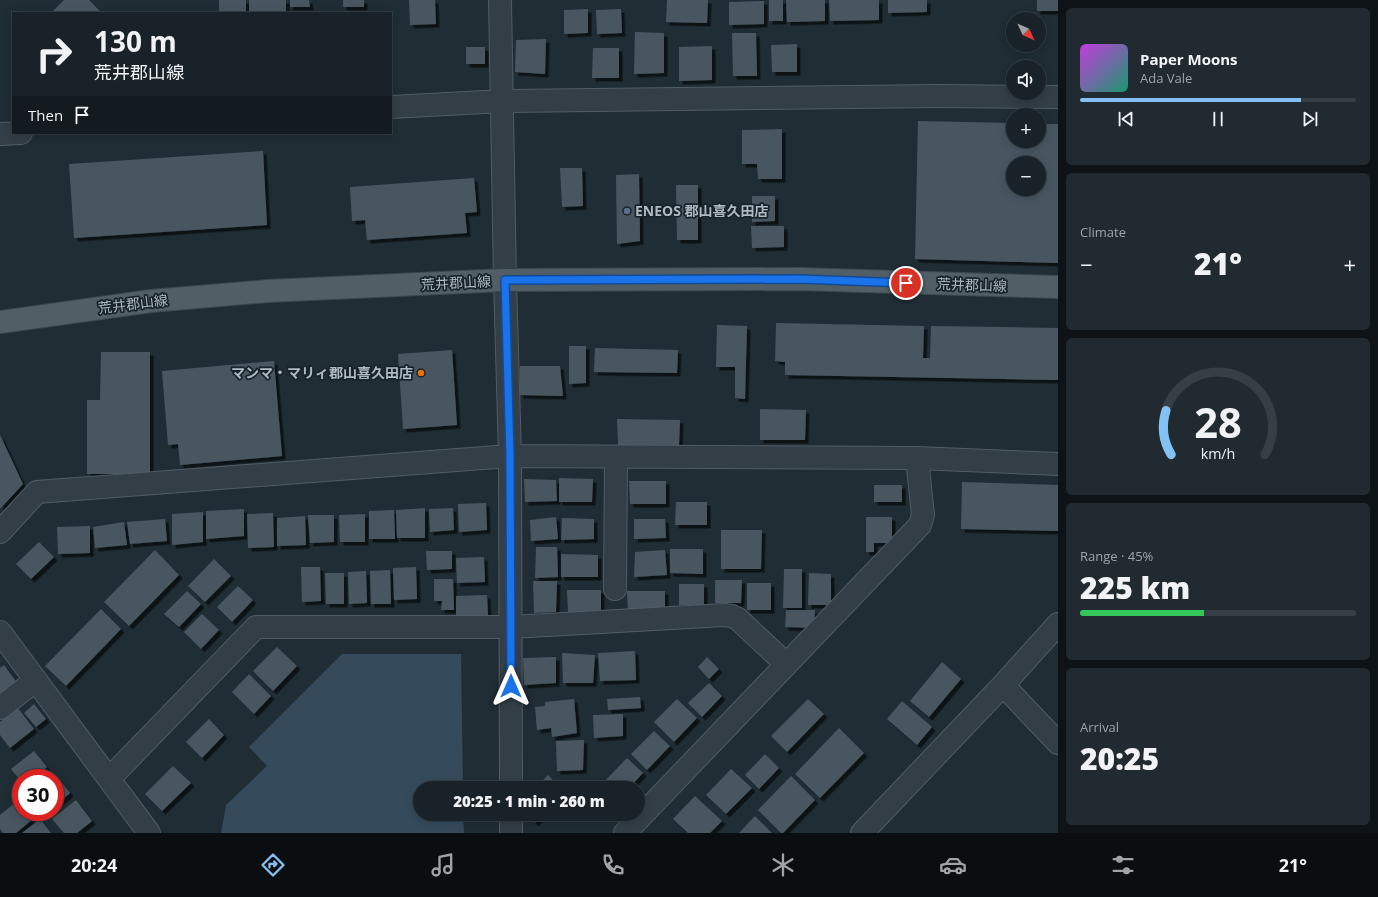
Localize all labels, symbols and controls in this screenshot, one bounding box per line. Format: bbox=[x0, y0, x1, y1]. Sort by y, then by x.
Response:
north arrow bbox=[1006, 12, 1046, 52]
map controls bbox=[1006, 12, 1046, 196]
text: 130 m bbox=[94, 22, 177, 60]
icon: right bbox=[28, 28, 80, 80]
text: Paper Moons bbox=[1140, 49, 1238, 69]
text: 荒井郡山線 bbox=[94, 60, 184, 84]
button: sound bbox=[1006, 60, 1046, 100]
text: Ada Vale bbox=[1140, 69, 1192, 87]
icon: arrive bbox=[71, 104, 93, 126]
text: Then bbox=[28, 105, 63, 125]
button: + bbox=[1006, 108, 1046, 148]
icon: previous bbox=[1115, 108, 1137, 130]
icon: pause bbox=[1207, 108, 1229, 130]
icon: next bbox=[1299, 108, 1321, 130]
button: − bbox=[1006, 156, 1046, 196]
place label: ENEOS 郡山喜久田店 bbox=[635, 201, 769, 220]
marker: ENEOS 郡山喜久田店 bbox=[622, 206, 632, 216]
text: Climate bbox=[1080, 223, 1126, 241]
text: 21° bbox=[1194, 243, 1242, 284]
text: − bbox=[1080, 249, 1093, 279]
text: + bbox=[1343, 249, 1356, 279]
pin bbox=[889, 266, 923, 300]
street label: 荒井郡山線 bbox=[421, 271, 491, 294]
icon: arrive bbox=[895, 272, 917, 294]
street label: 荒井郡山線 bbox=[937, 274, 1007, 295]
street label: 荒井郡山線 bbox=[97, 290, 169, 317]
place label: マンマ・マリィ郡山喜久田店 bbox=[231, 363, 413, 382]
marker: マンマ・マリィ郡山喜久田店 bbox=[416, 368, 426, 378]
text: 28 bbox=[1194, 393, 1242, 449]
text: km/h bbox=[1201, 443, 1235, 462]
text: Range · 45% bbox=[1080, 547, 1153, 565]
text: 225 km bbox=[1080, 567, 1190, 608]
position arrow bbox=[490, 665, 532, 707]
text: Arrival bbox=[1080, 718, 1119, 736]
text: 20:25 bbox=[1080, 738, 1159, 779]
speed limit sign: 30 bbox=[12, 769, 64, 821]
text: 20:25 · 1 min · 260 m bbox=[453, 791, 605, 811]
icon: directions bbox=[259, 851, 287, 879]
icon: music bbox=[429, 851, 457, 879]
icon: phone bbox=[599, 851, 627, 879]
icon: climate bbox=[769, 851, 797, 879]
icon: car bbox=[939, 851, 967, 879]
icon: filters bbox=[1109, 851, 1137, 879]
text: 20:24 bbox=[71, 853, 117, 877]
text: 21° bbox=[1279, 853, 1307, 877]

